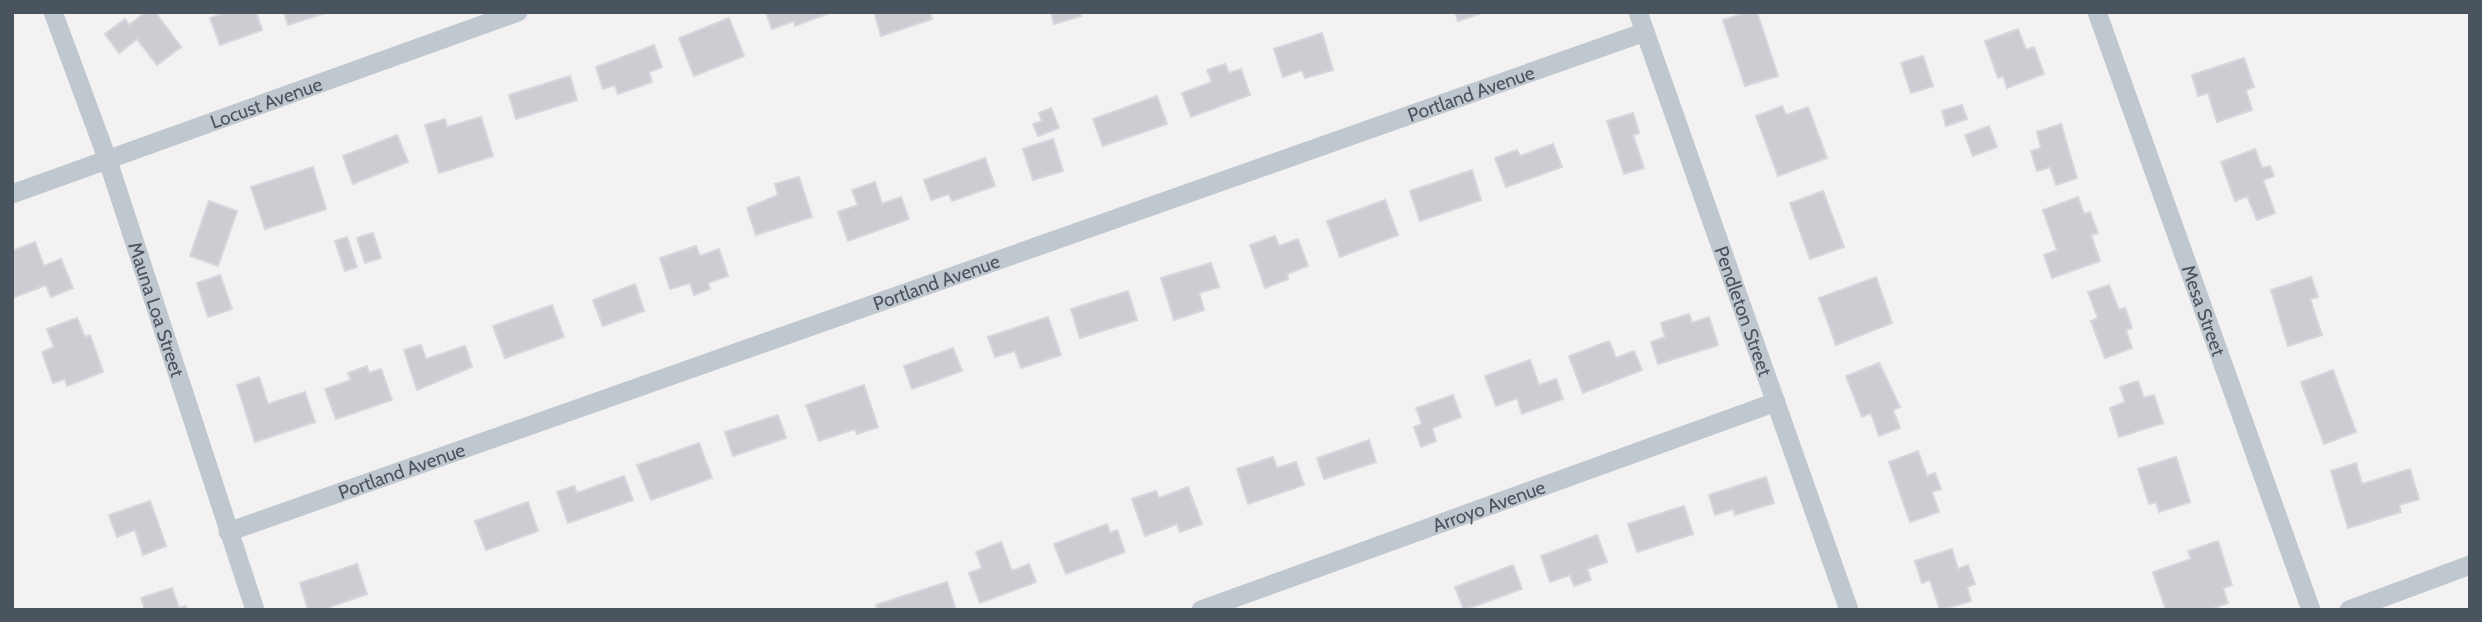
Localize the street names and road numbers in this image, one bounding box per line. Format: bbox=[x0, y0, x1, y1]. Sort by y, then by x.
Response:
street label: Portland Avenue bbox=[1405, 61, 1538, 127]
street label: Locust Avenue bbox=[207, 72, 326, 134]
street label: Mauna Loa Street bbox=[123, 239, 189, 380]
street label: Pendleton Street bbox=[1710, 243, 1777, 380]
street label: Portland Avenue bbox=[870, 250, 1003, 316]
street label: Mesa Street bbox=[2176, 262, 2230, 360]
street label: Portland Avenue bbox=[335, 438, 468, 504]
street label: Arroyo Avenue bbox=[1429, 475, 1549, 537]

